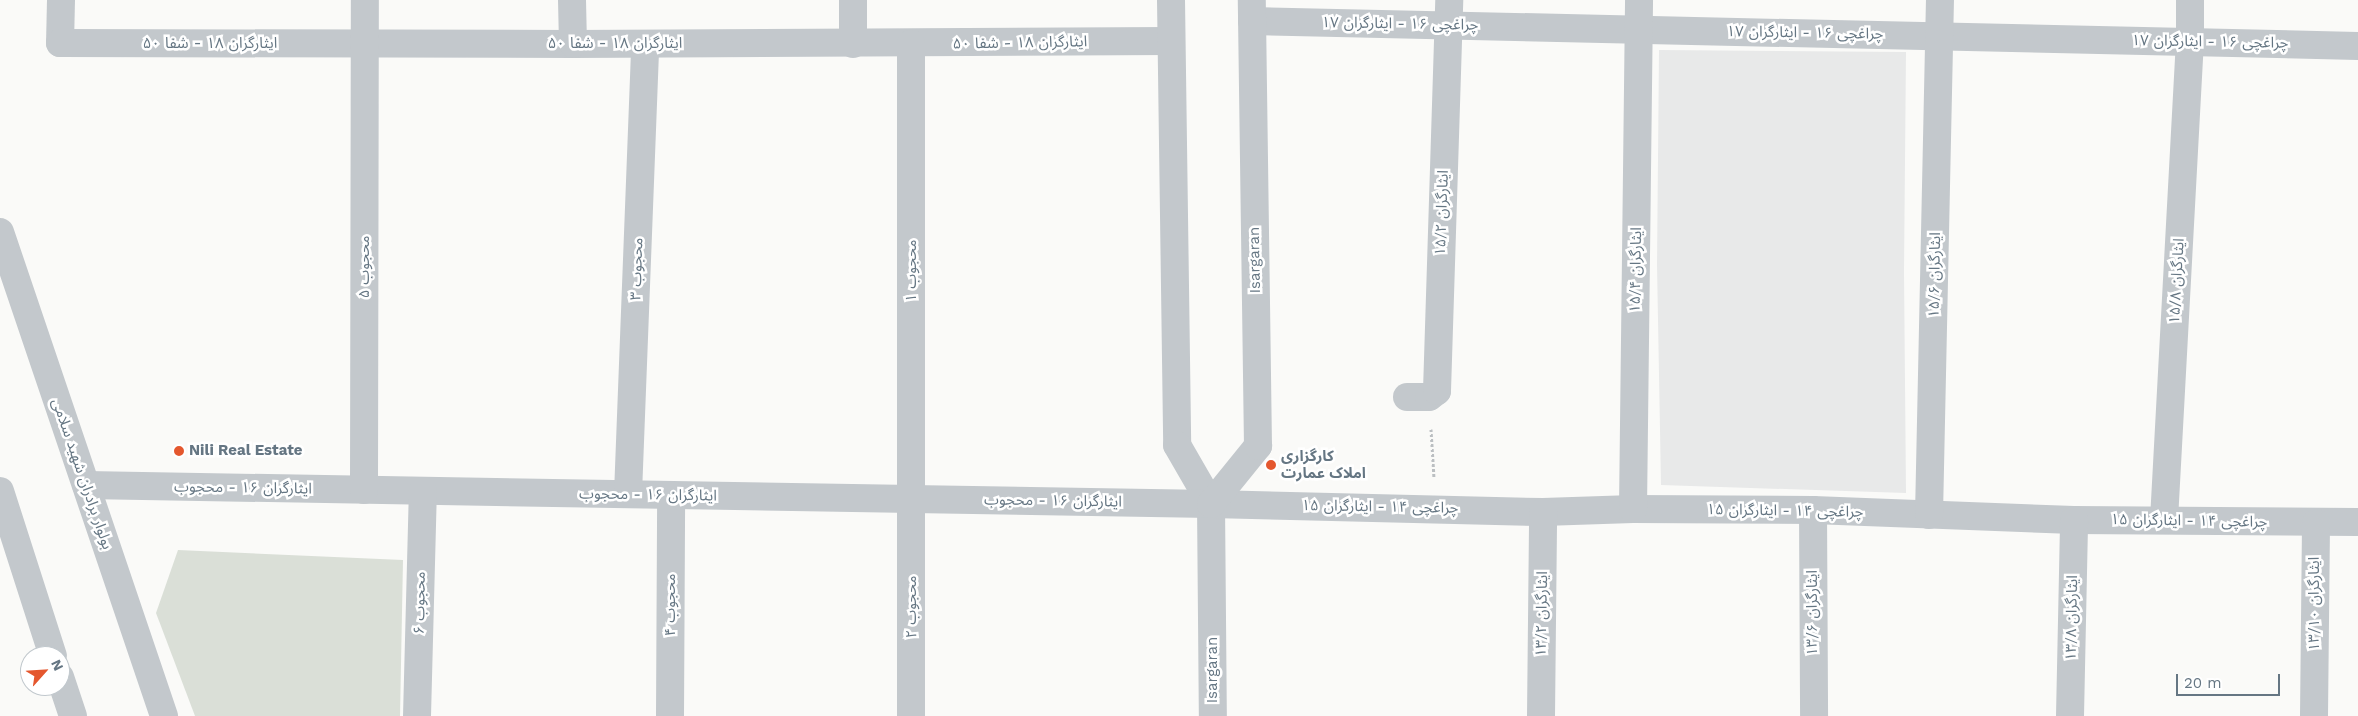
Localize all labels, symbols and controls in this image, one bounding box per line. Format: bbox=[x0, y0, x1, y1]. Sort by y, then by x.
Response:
street label: چراغچی ۱۶ - ایثارگران ۱۷ bbox=[1321, 14, 1479, 34]
street label: چراغچی ۱۶ - ایثارگران ۱۷ bbox=[1726, 23, 1884, 43]
street label: چراغچی ۱۶ - ایثارگران ۱۷ bbox=[2131, 32, 2289, 52]
street label: ایثارگران ۱۸ - شفا ۵۰ bbox=[953, 33, 1087, 53]
street label: ایثارگران ۱۸ - شفا ۵۰ bbox=[143, 35, 277, 53]
street label: ایثارگران ۱۸ - شفا ۵۰ bbox=[548, 35, 682, 53]
street label: ایثارگران ۱۵/۲ bbox=[1432, 170, 1452, 256]
street label: Isargaran bbox=[1245, 227, 1265, 293]
street label: ایثارگران ۱۵/۴ bbox=[1626, 227, 1646, 313]
street label: ایثارگران ۱۵/۶ bbox=[1925, 232, 1945, 318]
street label: محجوب ۵ bbox=[356, 236, 374, 298]
street label: محجوب ۳ bbox=[627, 237, 647, 301]
street label: ایثارگران ۱۵/۸ bbox=[2166, 238, 2188, 324]
street label: محجوب ۱ bbox=[903, 240, 921, 302]
street label: بولوار برادران شهید سلامی bbox=[48, 396, 116, 552]
place label: Nili Real Estate bbox=[189, 442, 303, 460]
marker: Nili Real Estate bbox=[173, 445, 185, 457]
place label: کارگزاری املاک عمارت bbox=[1281, 447, 1366, 482]
marker: کارگزاری املاک عمارت bbox=[1265, 459, 1277, 471]
street label: ایثارگران ۱۶ - محجوب bbox=[174, 478, 312, 498]
street label: ایثارگران ۱۶ - محجوب bbox=[579, 485, 717, 505]
street label: ایثارگران ۱۶ - محجوب bbox=[984, 491, 1122, 511]
street label: چراغچی ۱۴ - ایثارگران ۱۵ bbox=[1301, 497, 1459, 517]
street label: چراغچی ۱۴ - ایثارگران ۱۵ bbox=[1706, 501, 1864, 521]
street label: چراغچی ۱۴ - ایثارگران ۱۵ bbox=[2110, 511, 2268, 531]
street label: ایثارگران ۱۳/۱۰ bbox=[2306, 557, 2324, 651]
street label: ایثارگران ۱۳/۶ bbox=[1804, 570, 1822, 656]
street label: ایثارگران ۱۳/۲ bbox=[1532, 571, 1552, 657]
street label: محجوب ۶ bbox=[410, 572, 430, 634]
street label: محجوب ۴ bbox=[662, 574, 680, 636]
street label: ایثارگران ۱۳/۸ bbox=[2062, 575, 2082, 661]
street label: محجوب ۲ bbox=[903, 576, 921, 638]
street label: Isargaran bbox=[1204, 637, 1222, 703]
north arrow bbox=[20, 646, 70, 696]
text: N bbox=[48, 657, 67, 673]
scale bar bbox=[2178, 664, 2282, 696]
text: 20 m bbox=[2184, 674, 2222, 692]

